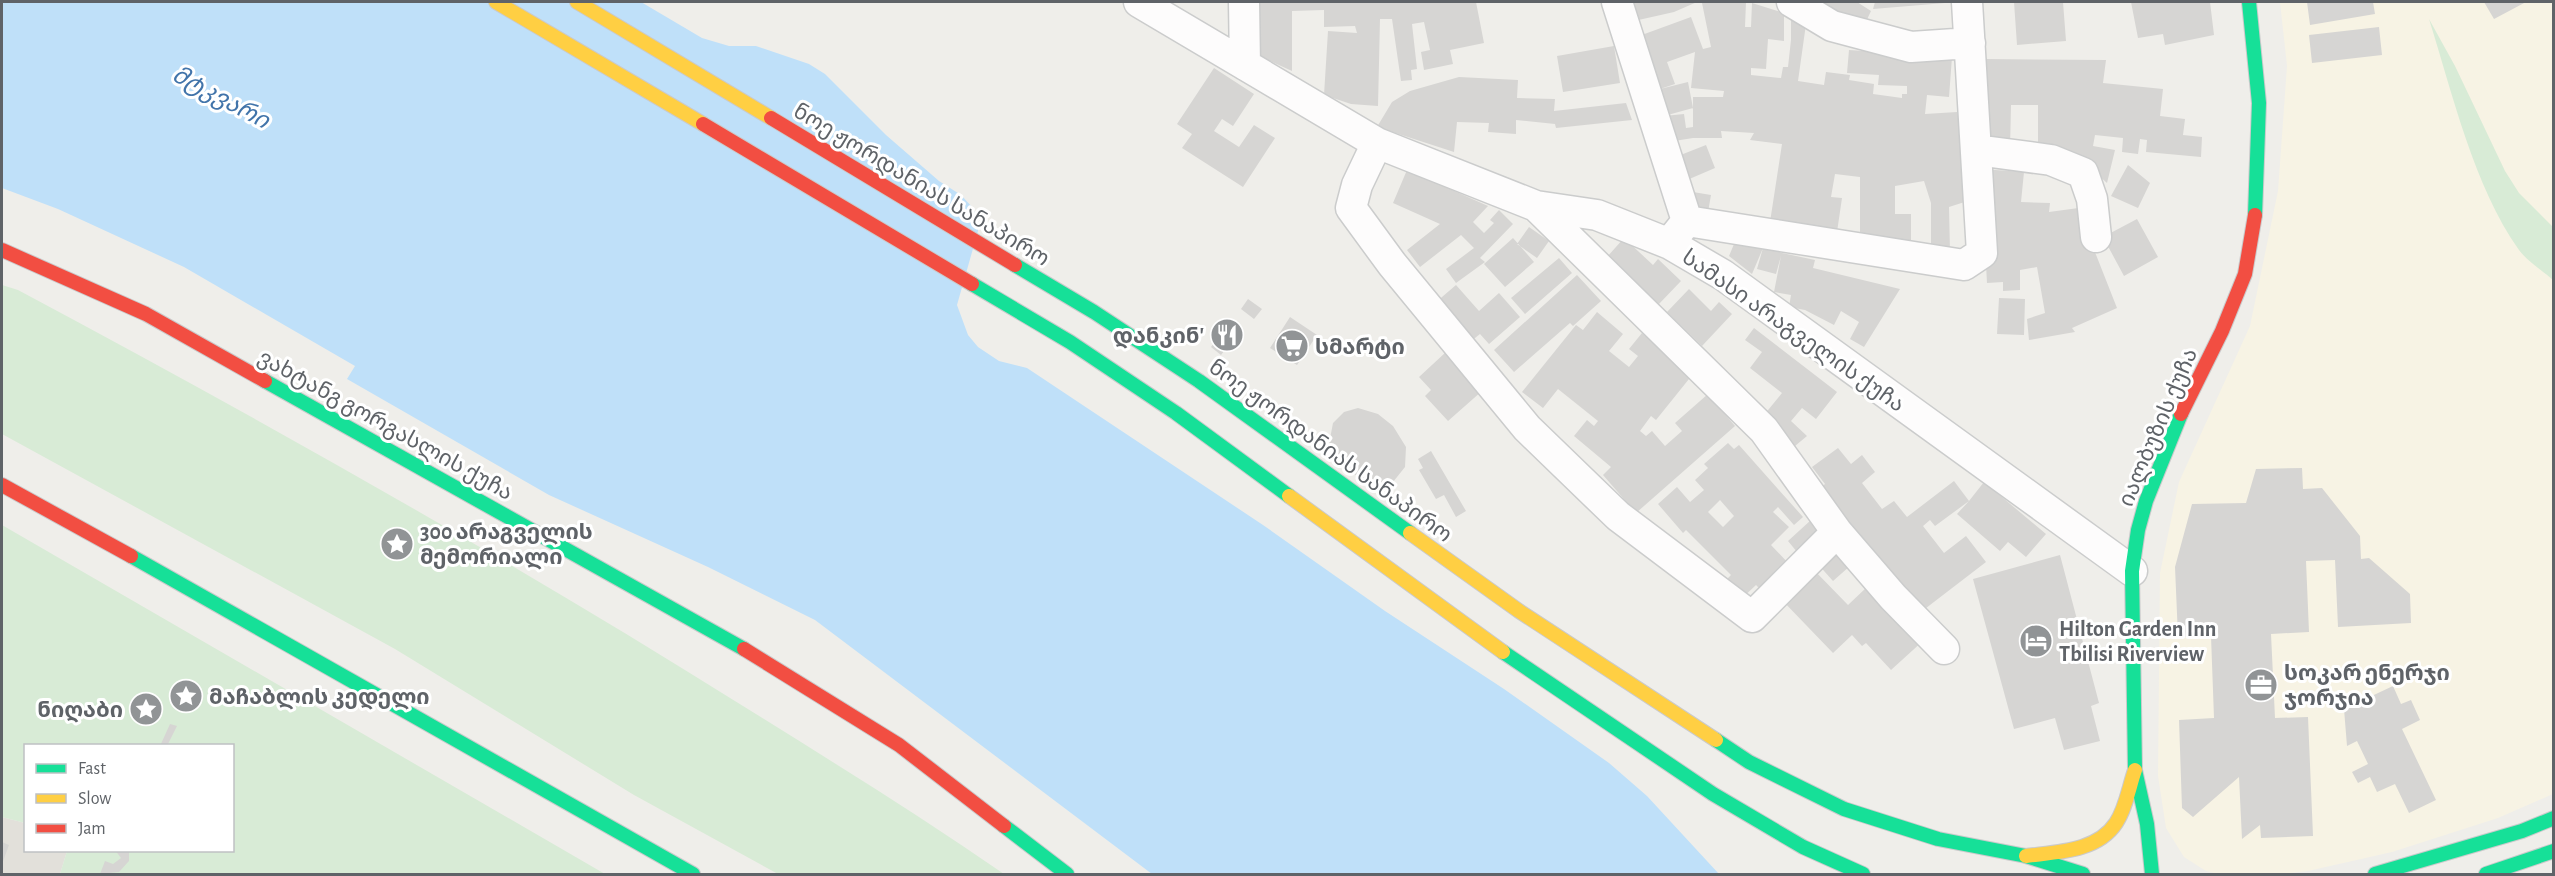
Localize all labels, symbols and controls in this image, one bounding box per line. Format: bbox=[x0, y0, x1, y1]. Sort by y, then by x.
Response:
water label: მტკვარი bbox=[168, 62, 274, 135]
street label: ნოე ჟორდანიას სანაპირო bbox=[789, 100, 1053, 272]
street label: სამასი არაგველის ქუჩა bbox=[1677, 246, 1909, 418]
restaurant icon: დანკინ' bbox=[1209, 317, 1245, 353]
place label: დანკინ' bbox=[1113, 325, 1204, 349]
supermarket icon: სმარტი bbox=[1274, 328, 1310, 364]
place label: სმარტი bbox=[1315, 336, 1405, 359]
street label: იალბუზის ქუჩა bbox=[2115, 345, 2203, 510]
street label: ვახტანგ გორგასლის ქუჩა bbox=[254, 346, 516, 506]
street label: ნოე ჟორდანიას სანაპირო bbox=[1204, 355, 1456, 548]
place label: 300 არაგველის მემორიალი bbox=[420, 521, 593, 570]
place icon: 300 არაგველის მემორიალი bbox=[379, 526, 415, 562]
place label: Hilton Garden Inn Tbilisi Riverview bbox=[2059, 618, 2216, 665]
hotel icon: Hilton Garden Inn Tbilisi Riverview bbox=[2018, 623, 2054, 659]
place label: სოკარ ენერჯი ჯორჯია bbox=[2284, 662, 2450, 710]
office icon: სოკარ ენერჯი ჯორჯია bbox=[2243, 667, 2279, 703]
place icon: მაჩაბლის კედელი bbox=[168, 678, 204, 714]
place label: მაჩაბლის კედელი bbox=[209, 686, 430, 710]
place icon: ნიღაბი bbox=[128, 691, 164, 727]
place label: ნიღაბი bbox=[37, 699, 123, 723]
legend bbox=[24, 744, 234, 852]
text: Fast bbox=[78, 760, 106, 778]
text: Slow bbox=[78, 790, 111, 808]
text: Jam bbox=[78, 820, 106, 838]

